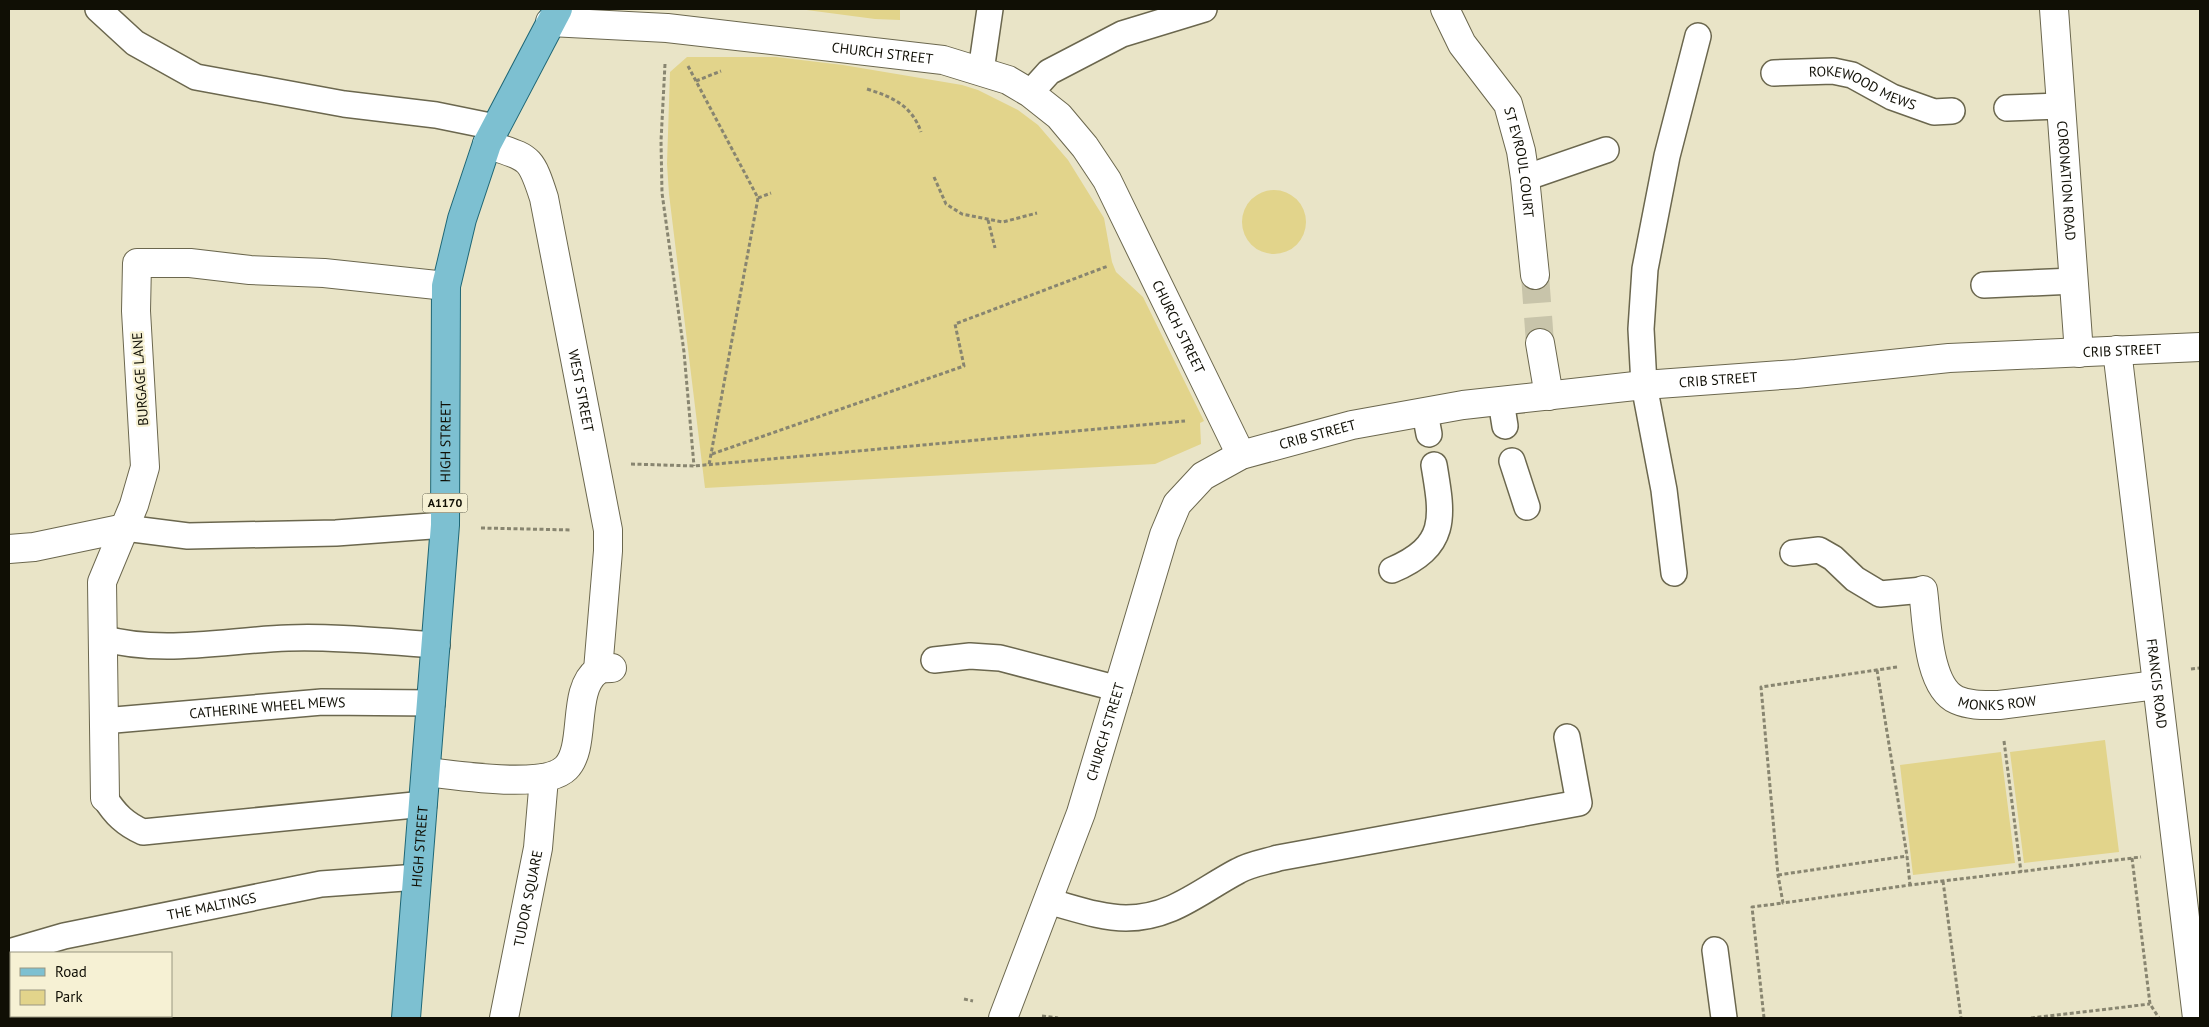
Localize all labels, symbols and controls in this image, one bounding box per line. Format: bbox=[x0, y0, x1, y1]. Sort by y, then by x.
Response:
street label: CHURCH STREET bbox=[831, 38, 934, 68]
street label: ROKEWOOD MEWS bbox=[1808, 62, 1919, 114]
street label: ST EVROUL COURT bbox=[1500, 105, 1538, 219]
street label: CORONATION ROAD bbox=[2053, 120, 2080, 241]
street label: CHURCH STREET bbox=[1148, 277, 1209, 377]
street label: BURGAGE LANE bbox=[128, 332, 152, 426]
street label: CRIB STREET bbox=[2082, 340, 2162, 361]
street label: WEST STREET bbox=[564, 348, 598, 434]
street label: CRIB STREET bbox=[1678, 368, 1758, 391]
street label: HIGH STREET bbox=[436, 400, 455, 482]
street label: CRIB STREET bbox=[1277, 415, 1358, 453]
road number: A1170 bbox=[422, 493, 468, 512]
street label: FRANCIS ROAD bbox=[2143, 638, 2171, 730]
street label: CHURCH STREET bbox=[1082, 680, 1128, 783]
street label: MONKS ROW bbox=[1956, 691, 2038, 714]
street label: CATHERINE WHEEL MEWS bbox=[189, 693, 346, 722]
street label: HIGH STREET bbox=[407, 805, 432, 888]
street label: TUDOR SQUARE bbox=[509, 849, 546, 948]
street label: THE MALTINGS bbox=[166, 888, 258, 924]
legend bbox=[10, 952, 172, 1017]
text: Road bbox=[55, 962, 87, 981]
text: Park bbox=[55, 987, 83, 1006]

